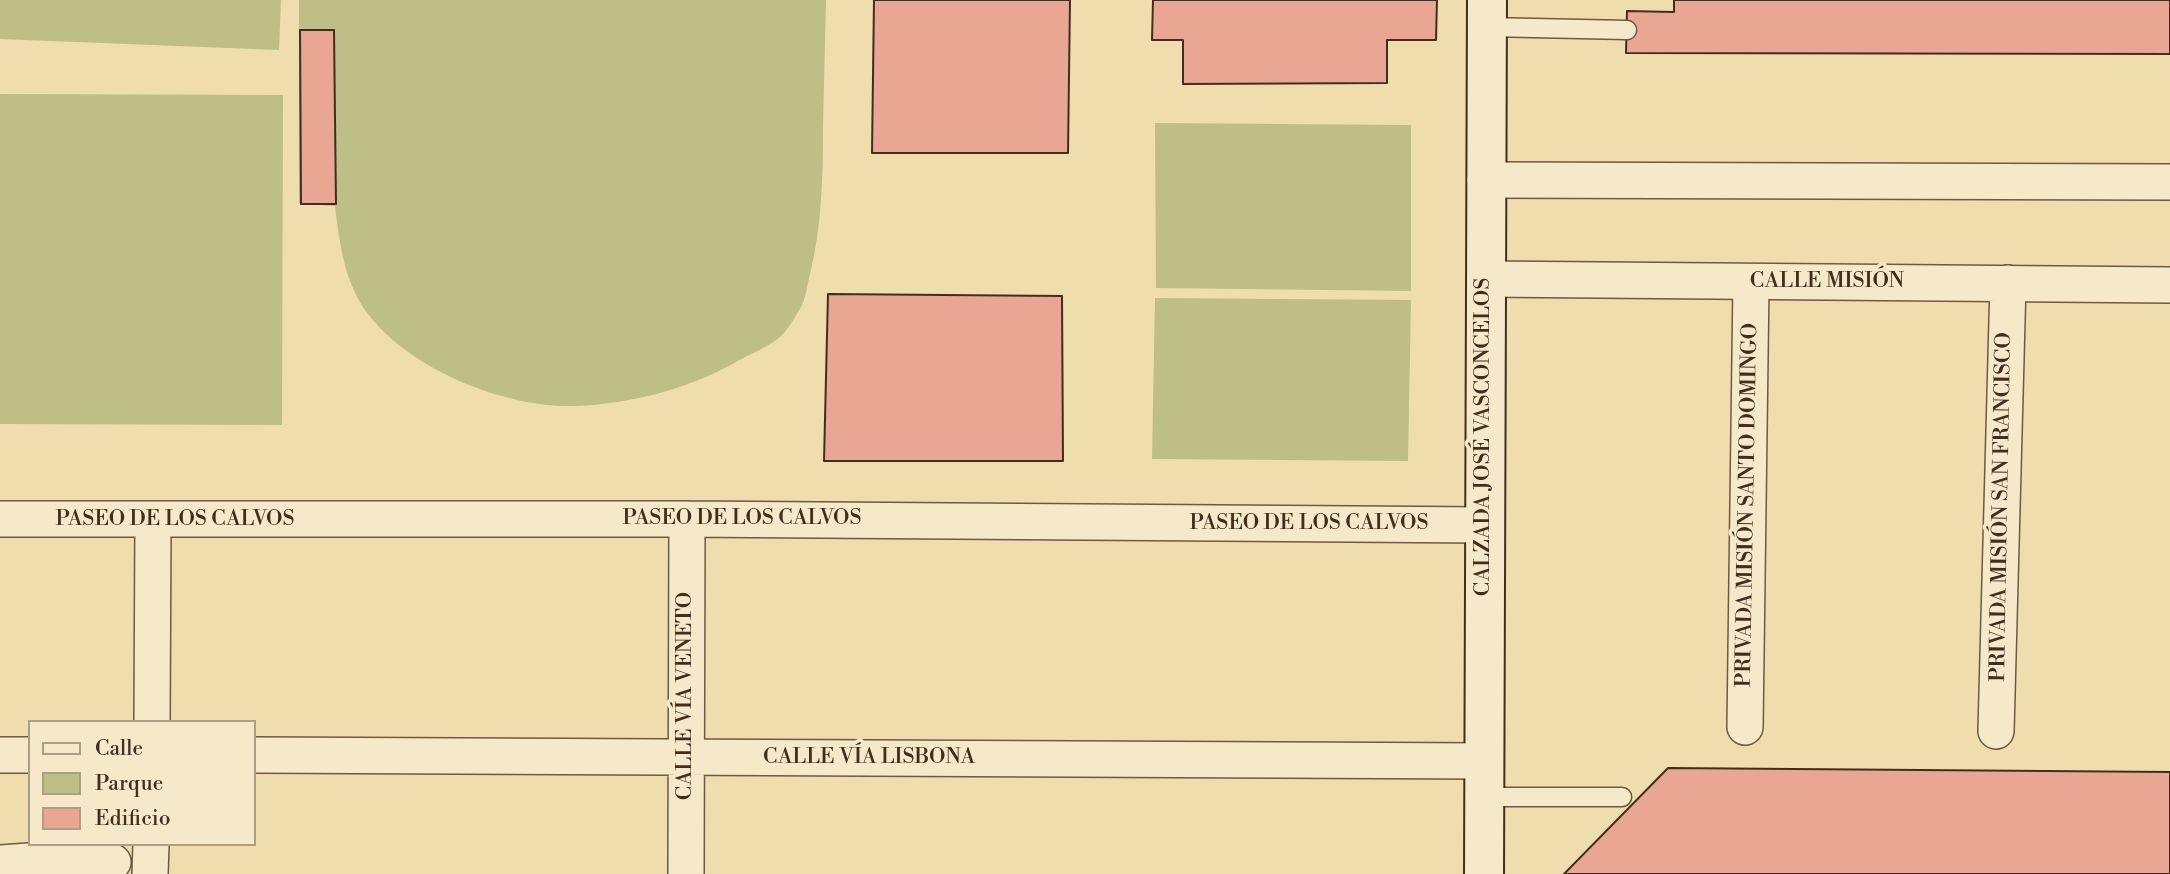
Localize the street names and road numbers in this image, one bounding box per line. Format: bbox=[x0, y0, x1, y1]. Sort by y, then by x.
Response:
street label: CALLE MISIÓN bbox=[1750, 269, 1904, 295]
street label: CALZADA JOSÉ VASCONCELOS bbox=[1471, 278, 1497, 596]
street label: PRIVADA MISIÓN SANTO DOMINGO bbox=[1732, 323, 1764, 687]
street label: PRIVADA MISIÓN SAN FRANCISCO bbox=[1986, 332, 2018, 682]
street label: PASEO DE LOS CALVOS bbox=[623, 506, 861, 532]
street label: PASEO DE LOS CALVOS bbox=[56, 507, 294, 533]
street label: PASEO DE LOS CALVOS bbox=[1190, 511, 1428, 537]
street label: CALLE VÍA VENETO bbox=[673, 592, 699, 800]
street label: CALLE VÍA LISBONA bbox=[763, 745, 975, 771]

